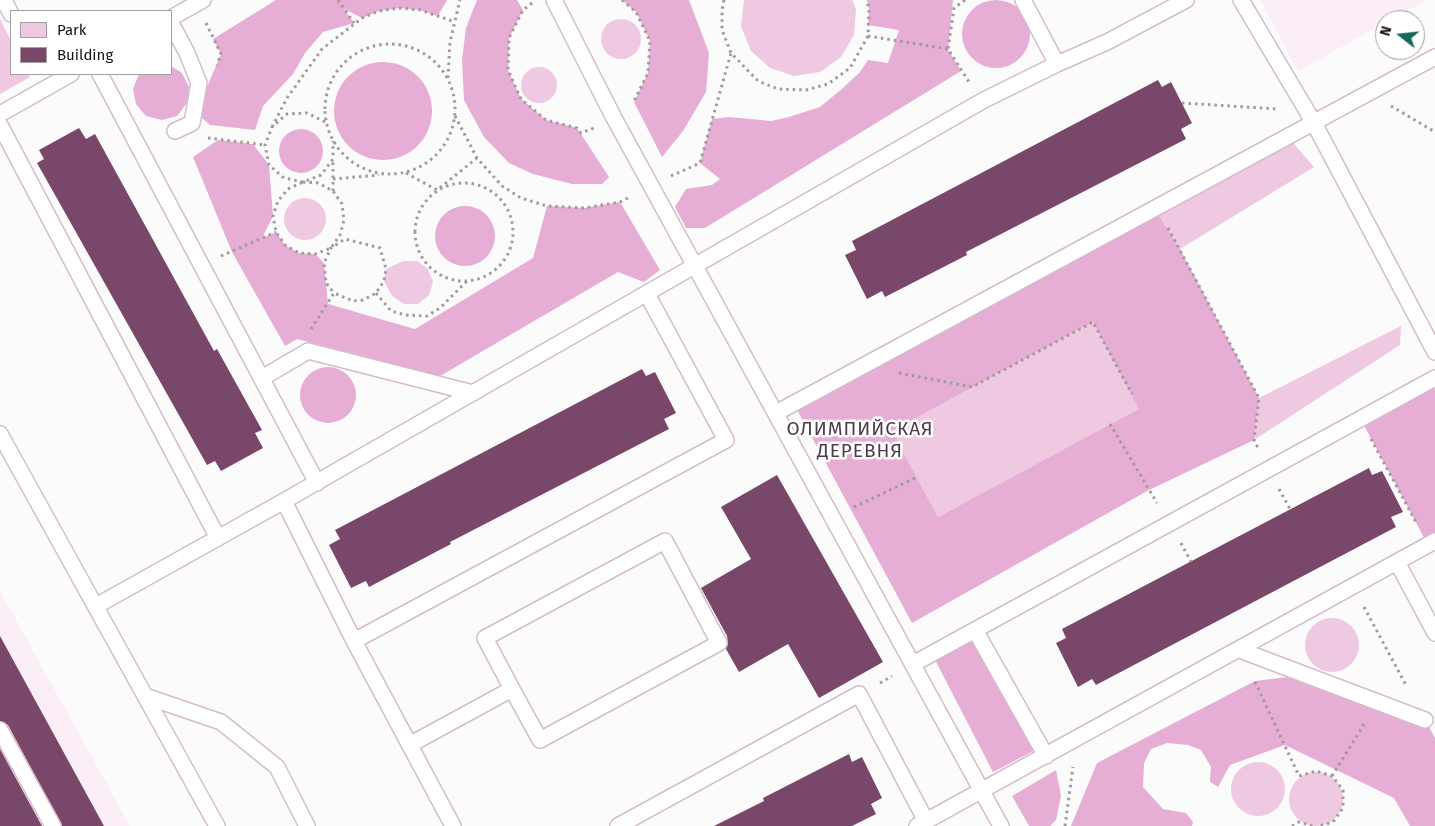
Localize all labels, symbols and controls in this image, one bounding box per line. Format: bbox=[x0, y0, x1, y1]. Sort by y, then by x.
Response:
legend bbox=[10, 10, 172, 75]
north arrow bbox=[1375, 10, 1425, 60]
text: Park bbox=[57, 21, 87, 39]
text: N bbox=[1377, 24, 1396, 38]
text: Building bbox=[57, 46, 113, 64]
district label: ОЛИМПИЙСКАЯ ДЕРЕВНЯ bbox=[785, 419, 935, 463]

